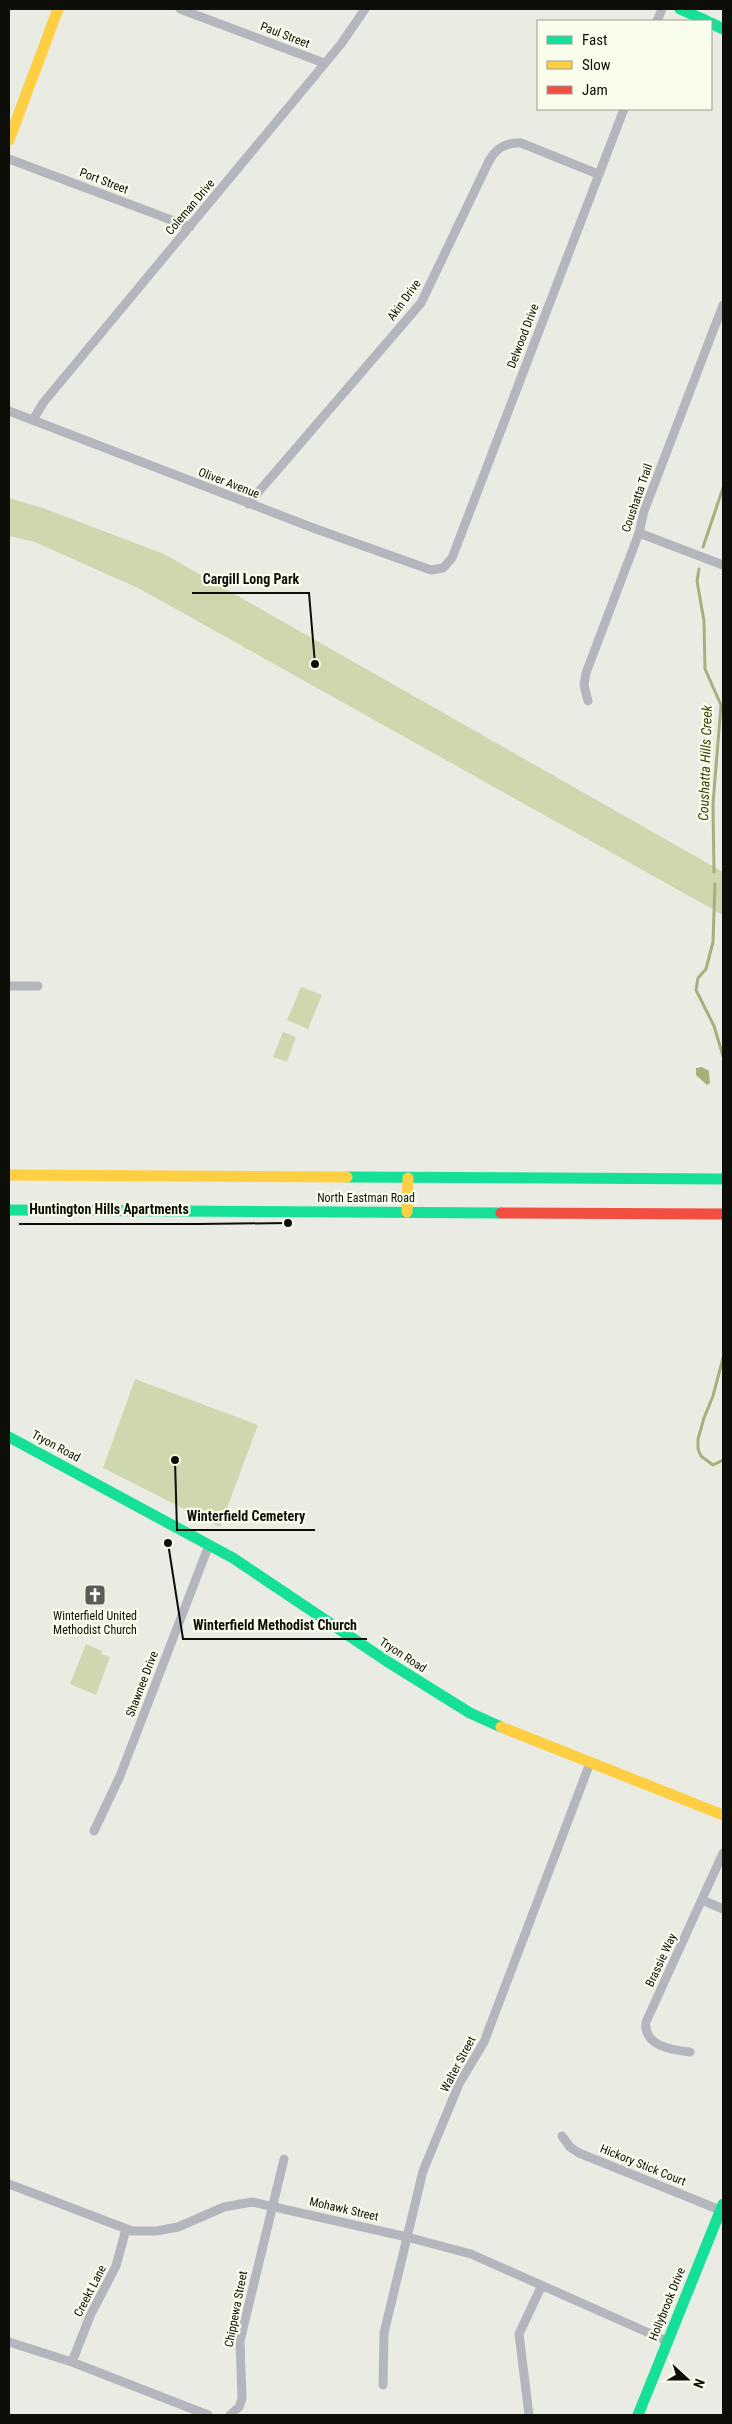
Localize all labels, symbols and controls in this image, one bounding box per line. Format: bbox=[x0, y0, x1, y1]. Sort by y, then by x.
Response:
street label: Paul Street bbox=[258, 19, 312, 51]
legend bbox=[537, 20, 712, 110]
text: Fast bbox=[582, 31, 607, 49]
text: Slow bbox=[582, 56, 611, 74]
text: Jam bbox=[582, 81, 608, 99]
street label: Port Street bbox=[78, 165, 131, 197]
street label: Coleman Drive bbox=[163, 176, 218, 238]
street label: Akin Drive bbox=[384, 276, 424, 323]
street label: Delwood Drive bbox=[504, 302, 542, 370]
street label: Coushatta Trail bbox=[619, 462, 655, 534]
street label: Oliver Avenue bbox=[196, 465, 262, 501]
callout: Cargill Long Park bbox=[192, 564, 309, 593]
text: Cargill Long Park bbox=[203, 571, 300, 587]
water label: Coushatta Hills Creek bbox=[695, 704, 715, 821]
street label: North Eastman Road bbox=[317, 1191, 415, 1205]
callout: Huntington Hills Apartments bbox=[19, 1195, 198, 1224]
text: Huntington Hills Apartments bbox=[29, 1201, 189, 1217]
street label: Tryon Road bbox=[29, 1427, 83, 1465]
callout: Winterfield Cemetery bbox=[177, 1501, 315, 1530]
text: Winterfield Cemetery bbox=[187, 1508, 306, 1524]
church icon: Winterfield United Methodist Church bbox=[83, 1583, 107, 1607]
place label: Winterfield United Methodist Church bbox=[53, 1609, 137, 1637]
callout: Winterfield Methodist Church bbox=[183, 1610, 367, 1639]
text: Winterfield Methodist Church bbox=[193, 1617, 357, 1633]
street label: Tryon Road bbox=[377, 1635, 429, 1675]
street label: Shawnee Drive bbox=[123, 1649, 161, 1719]
street label: Brassie Way bbox=[643, 1931, 679, 1989]
street label: Walter Street bbox=[437, 2033, 479, 2094]
street label: Hickory Stick Court bbox=[598, 2141, 688, 2189]
street label: Mohawk Street bbox=[308, 2194, 380, 2224]
street label: Creekt Lane bbox=[71, 2262, 109, 2319]
street label: Hollybrook Drive bbox=[646, 2265, 688, 2343]
street label: Chippewa Street bbox=[222, 2269, 250, 2348]
north arrow bbox=[662, 2354, 712, 2404]
text: N bbox=[690, 2377, 708, 2391]

